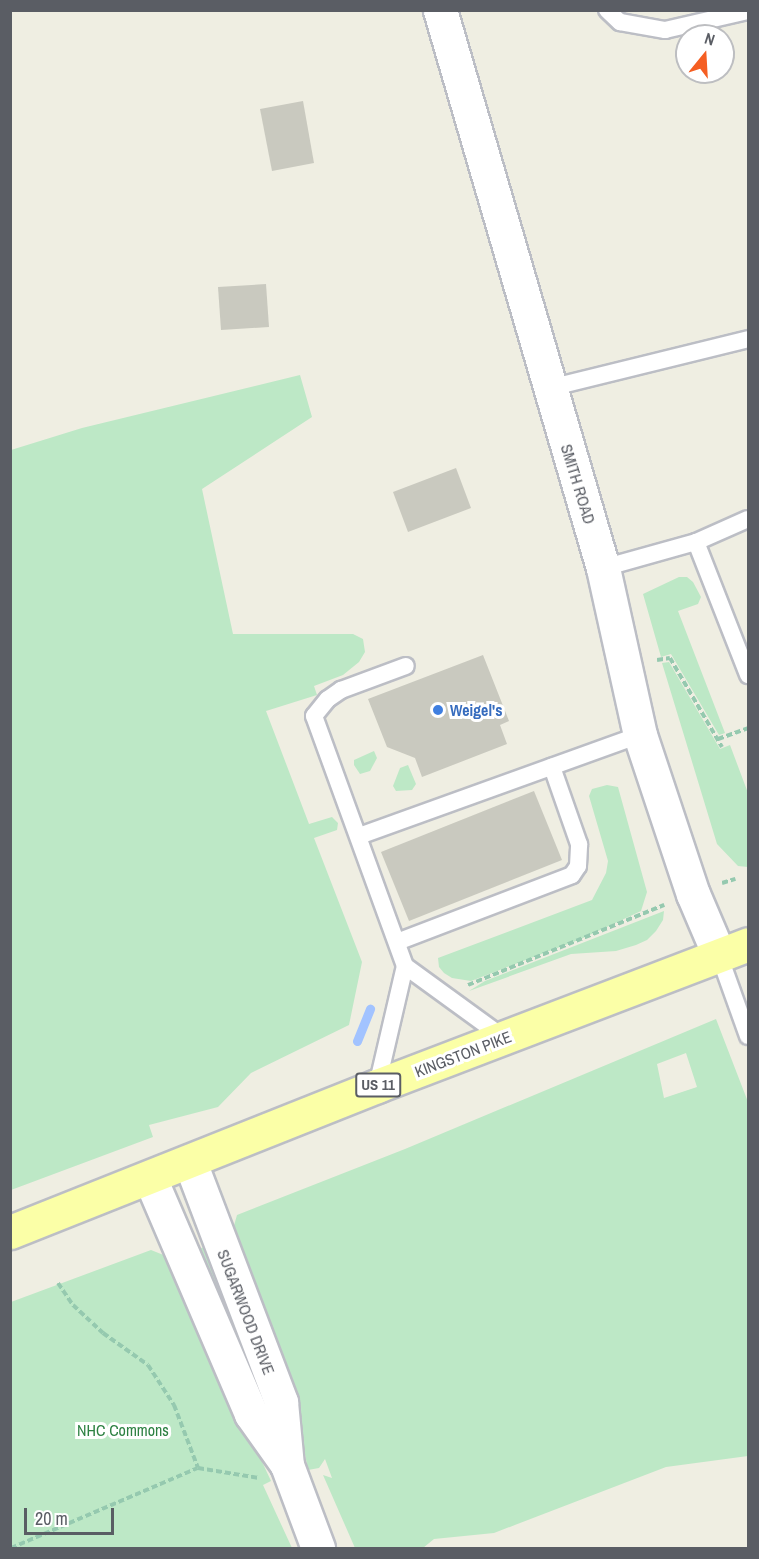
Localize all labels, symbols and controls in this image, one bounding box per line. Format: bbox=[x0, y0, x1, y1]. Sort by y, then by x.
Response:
north arrow bbox=[675, 24, 735, 84]
text: N bbox=[702, 27, 718, 51]
street label: SMITH ROAD bbox=[557, 442, 599, 526]
place label: Weigel's bbox=[450, 700, 502, 720]
marker: Weigel's bbox=[431, 703, 445, 717]
street label: KINGSTON PIKE bbox=[412, 1027, 514, 1081]
road number: US 11 bbox=[354, 1073, 402, 1097]
street label: SUGARWOOD DRIVE bbox=[213, 1247, 279, 1377]
park label: NHC Commons bbox=[77, 1420, 169, 1440]
scale bar bbox=[27, 1496, 117, 1534]
text: 20 m bbox=[35, 1506, 68, 1531]

